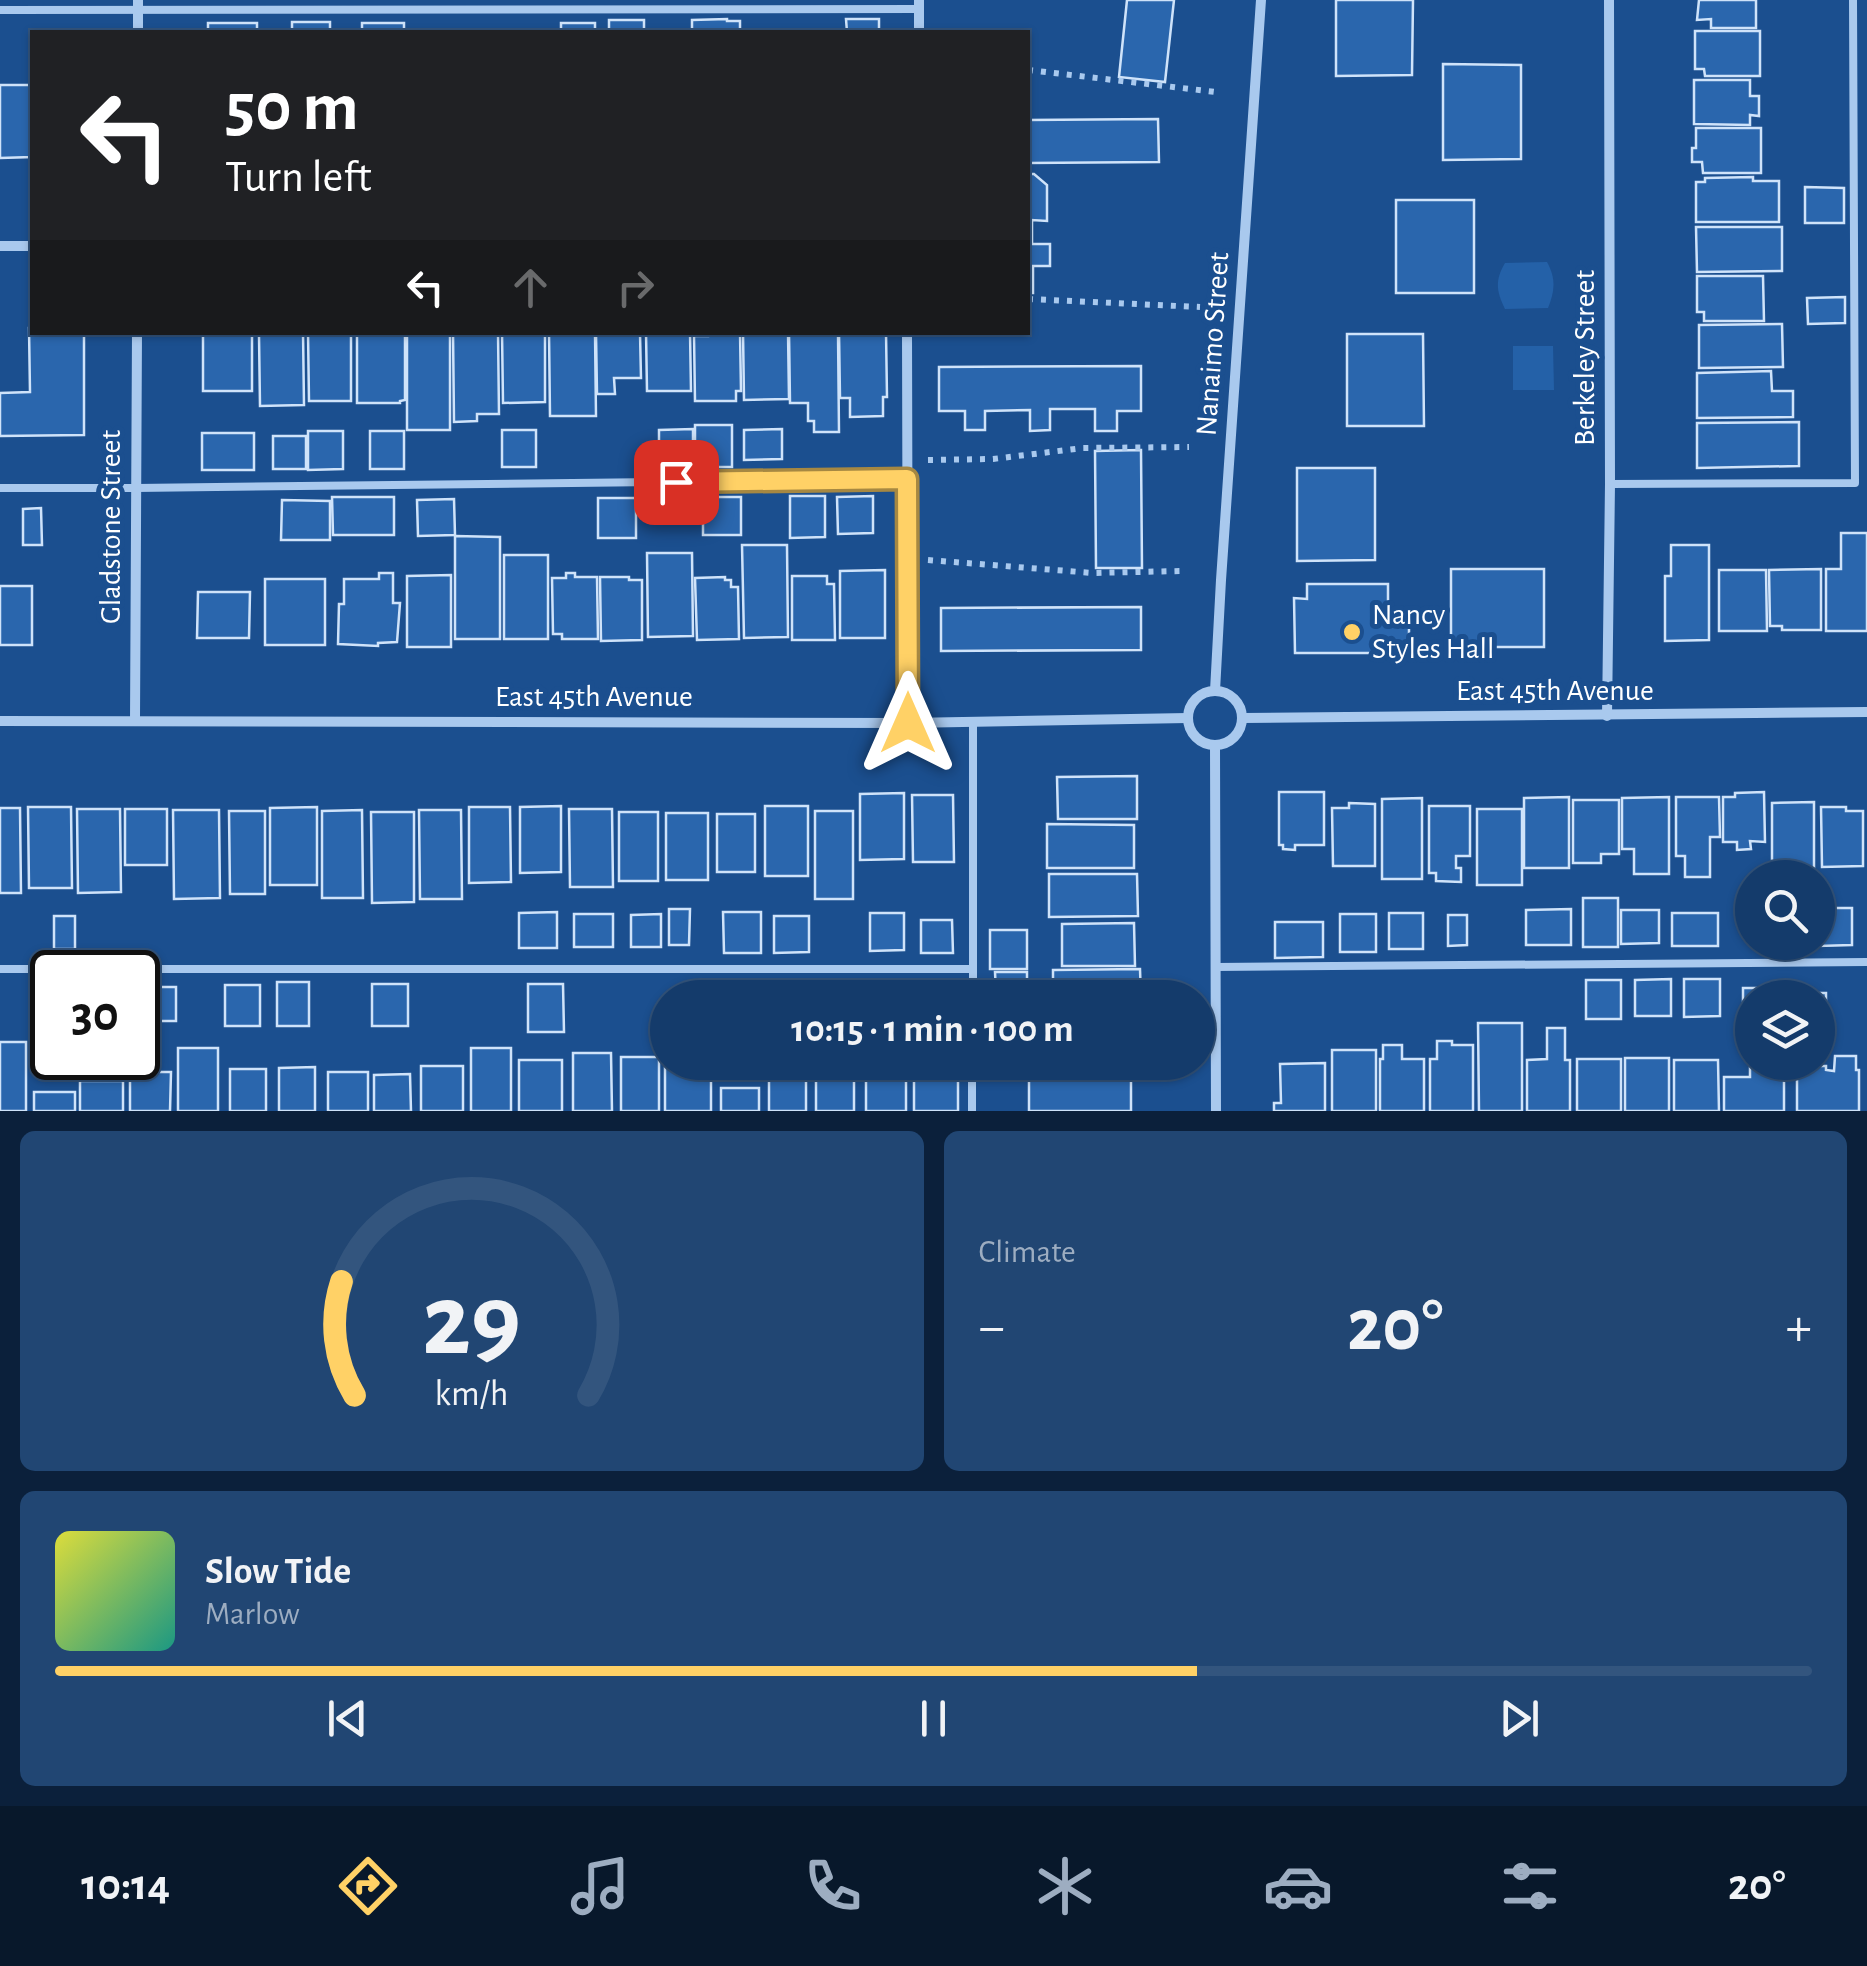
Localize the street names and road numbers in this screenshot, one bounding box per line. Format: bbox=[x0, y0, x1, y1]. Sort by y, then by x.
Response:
street label: Nanaimo Street bbox=[1192, 251, 1234, 437]
street label: Berkeley Street bbox=[1570, 270, 1600, 446]
street label: Gladstone Street bbox=[96, 430, 126, 624]
street label: East 45th Avenue bbox=[1456, 676, 1654, 706]
street label: East 45th Avenue bbox=[495, 682, 693, 712]

